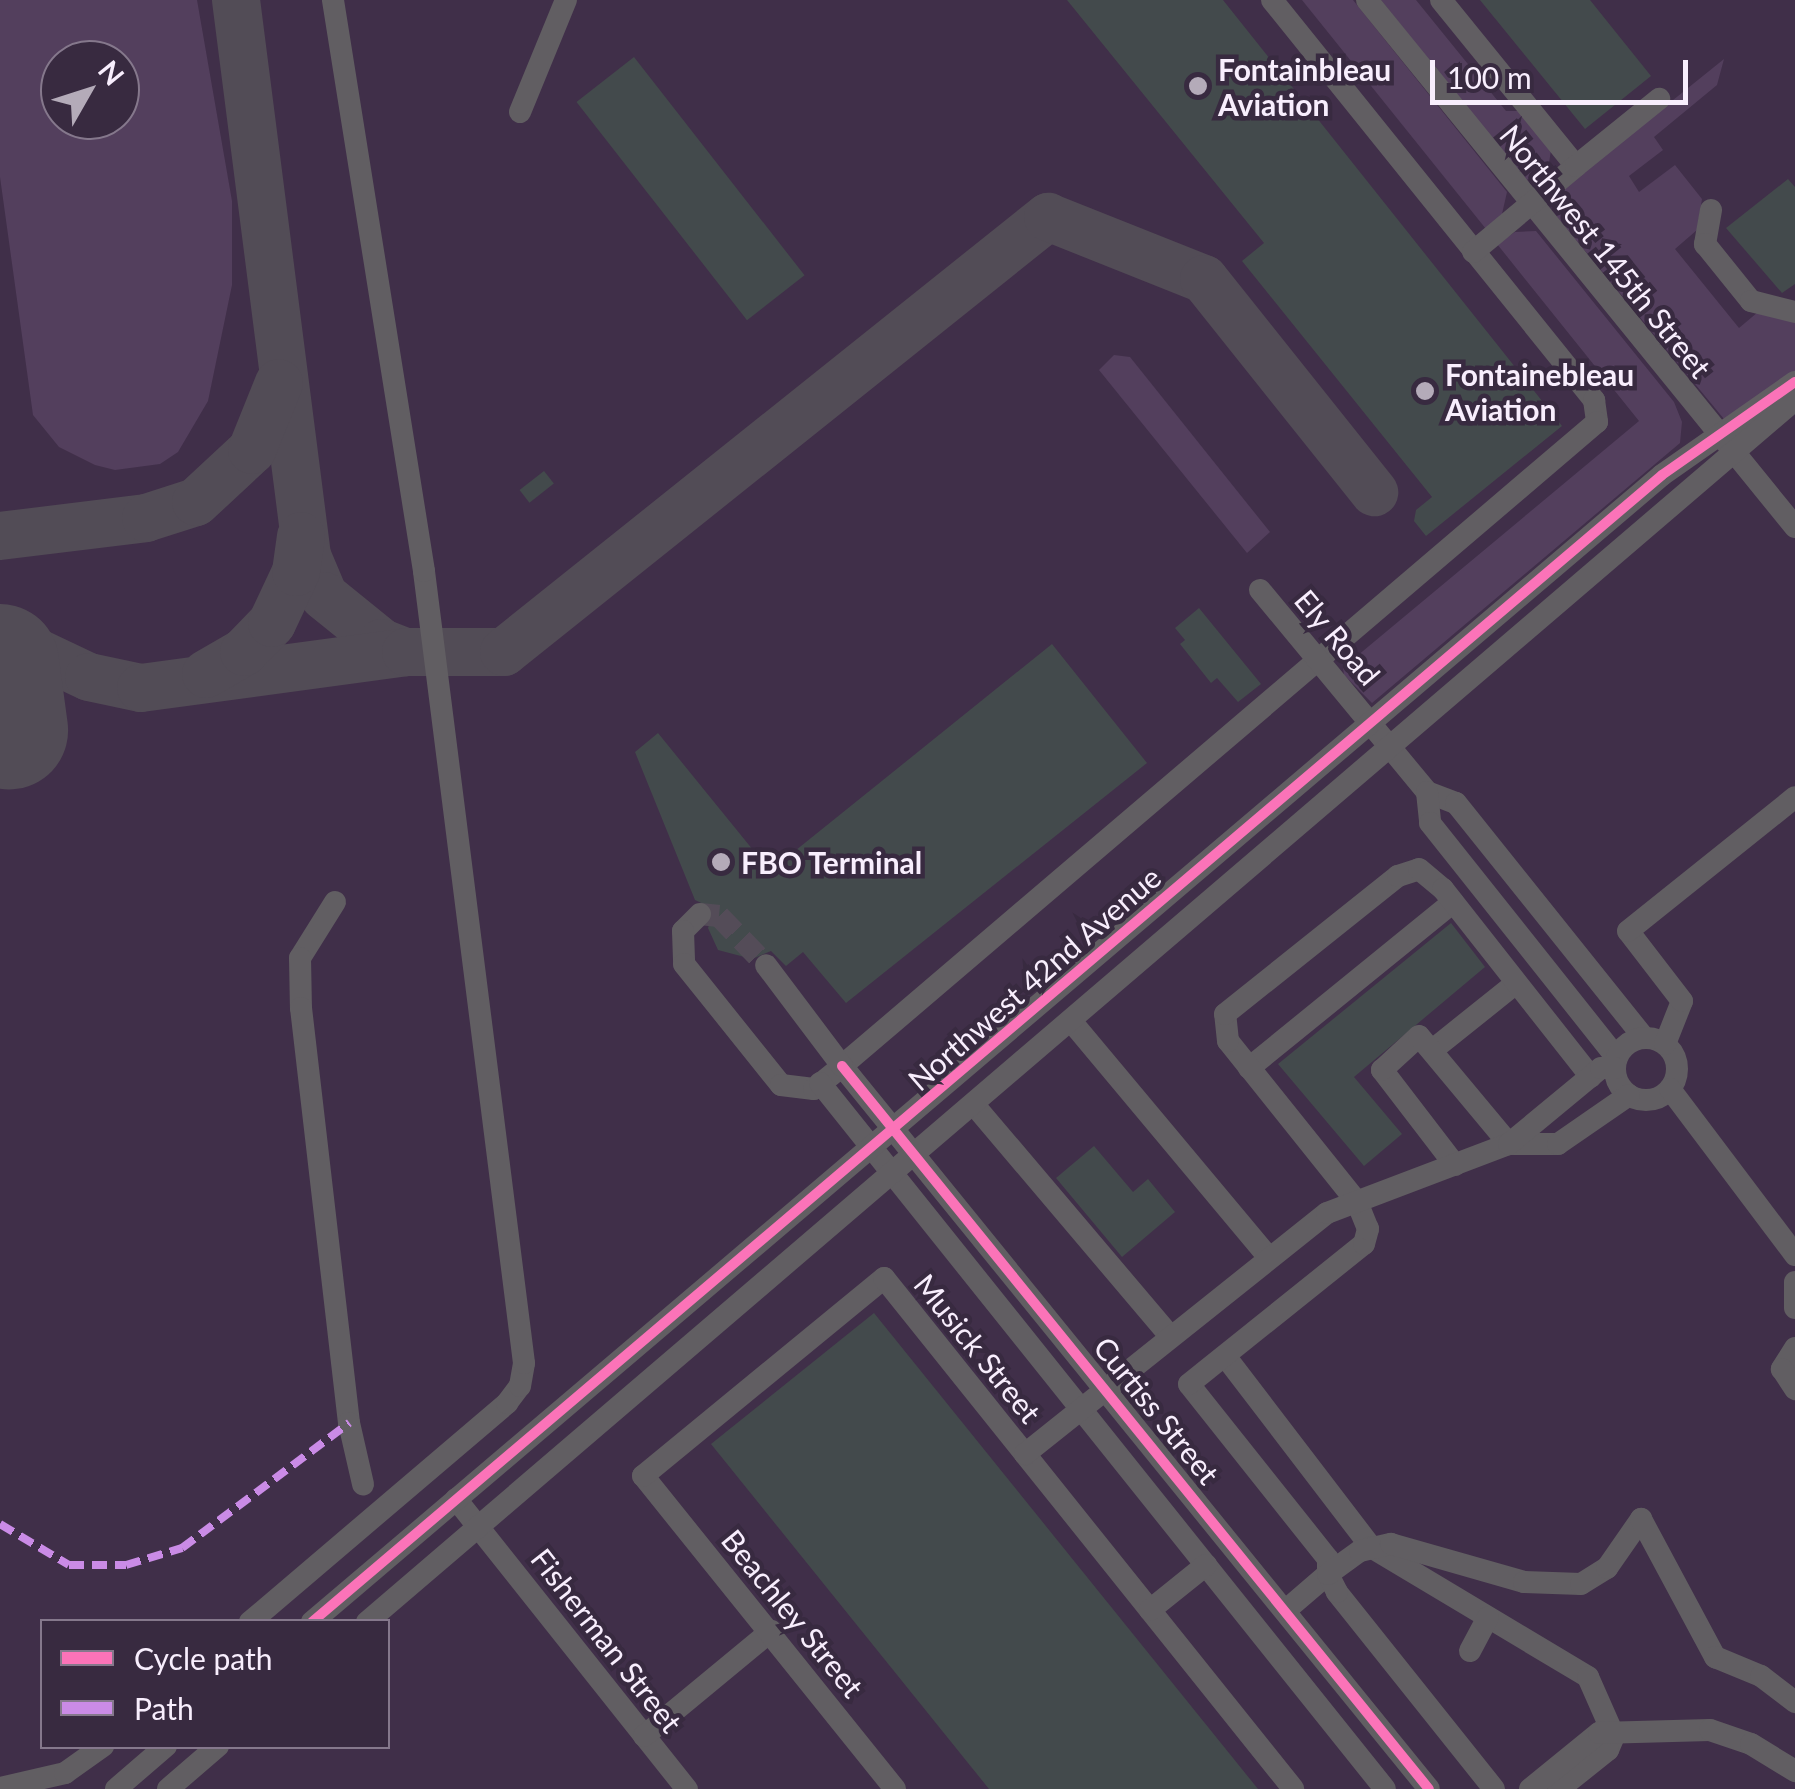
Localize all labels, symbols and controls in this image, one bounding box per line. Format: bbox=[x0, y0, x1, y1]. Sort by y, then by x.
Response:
north arrow bbox=[40, 40, 140, 140]
scale bar bbox=[1435, 40, 1692, 102]
place label: Fontainbleau Aviation bbox=[1218, 51, 1391, 122]
text: N bbox=[92, 53, 132, 91]
text: 100 m bbox=[1447, 59, 1532, 95]
marker: Fontainbleau Aviation bbox=[1187, 75, 1209, 97]
street label: Northwest 145th Street bbox=[1493, 117, 1719, 385]
place label: Fontainebleau Aviation bbox=[1445, 356, 1634, 426]
marker: Fontainebleau Aviation bbox=[1414, 380, 1436, 402]
street label: Ely Road bbox=[1288, 582, 1388, 692]
place label: FBO Terminal bbox=[741, 844, 923, 880]
marker: FBO Terminal bbox=[710, 851, 732, 873]
street label: Northwest 42nd Avenue bbox=[900, 858, 1168, 1098]
street label: Musick Street bbox=[907, 1266, 1049, 1430]
street label: Curtiss Street bbox=[1087, 1329, 1227, 1491]
street label: Beachley Street bbox=[714, 1522, 872, 1704]
street label: Fisherman Street bbox=[524, 1541, 690, 1739]
legend bbox=[40, 1619, 390, 1749]
text: Cycle path bbox=[134, 1640, 273, 1676]
text: Path bbox=[134, 1690, 194, 1726]

